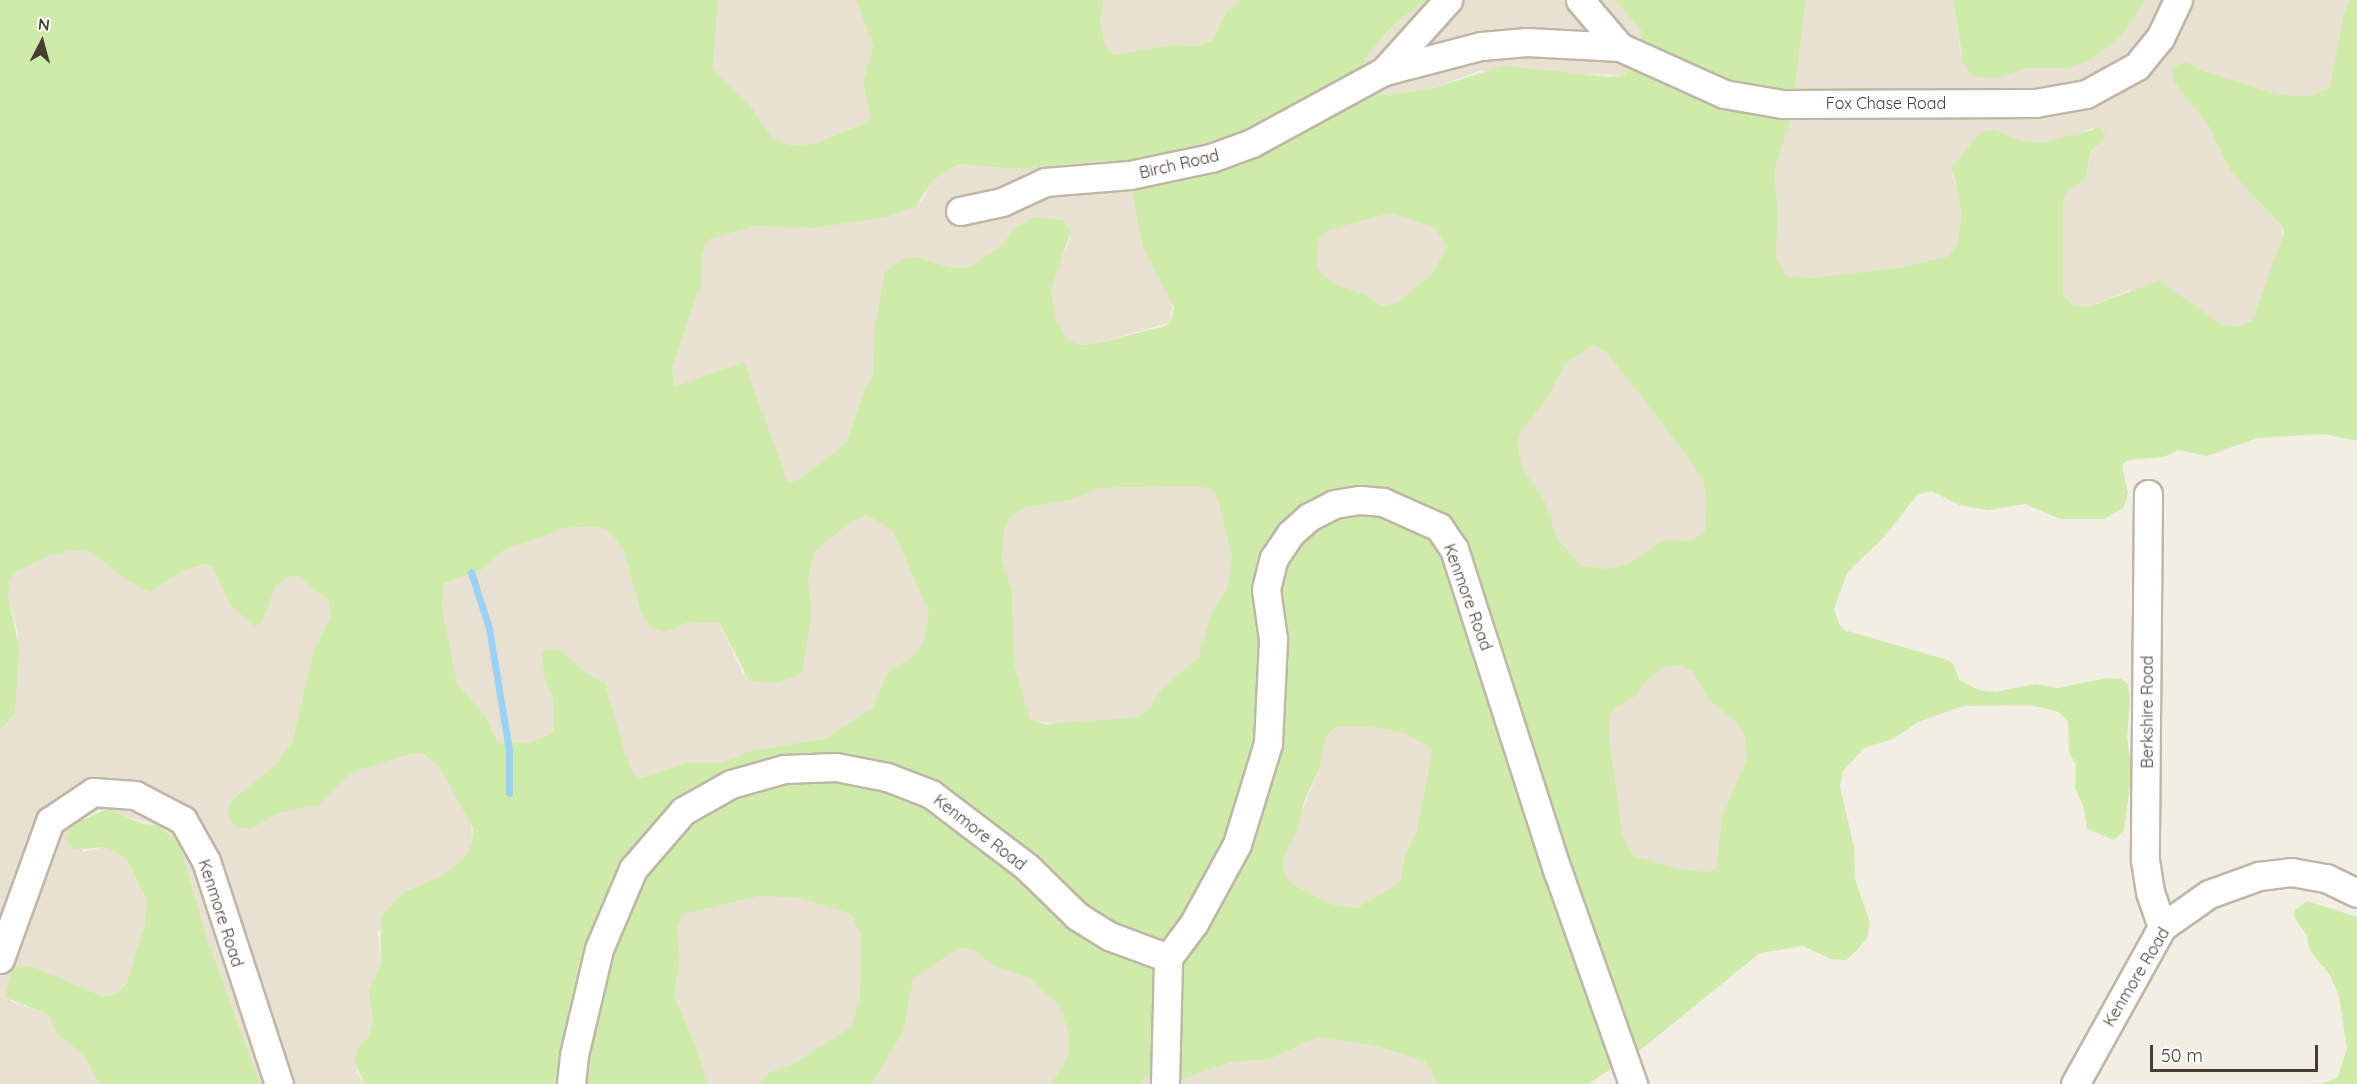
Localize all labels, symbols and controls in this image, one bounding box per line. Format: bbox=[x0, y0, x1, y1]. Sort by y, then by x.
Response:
north arrow bbox=[12, 12, 72, 72]
text: N bbox=[37, 14, 51, 35]
street label: Fox Chase Road bbox=[1826, 93, 1946, 113]
street label: Birch Road bbox=[1137, 146, 1221, 182]
street label: Kenmore Road bbox=[1440, 541, 1496, 653]
street label: Berkshire Road bbox=[2137, 655, 2157, 769]
street label: Kenmore Road bbox=[930, 790, 1030, 874]
street label: Kenmore Road bbox=[195, 857, 247, 969]
street label: Kenmore Road bbox=[2099, 924, 2173, 1030]
scale bar bbox=[2153, 1033, 2321, 1071]
text: 50 m bbox=[2161, 1044, 2203, 1067]

